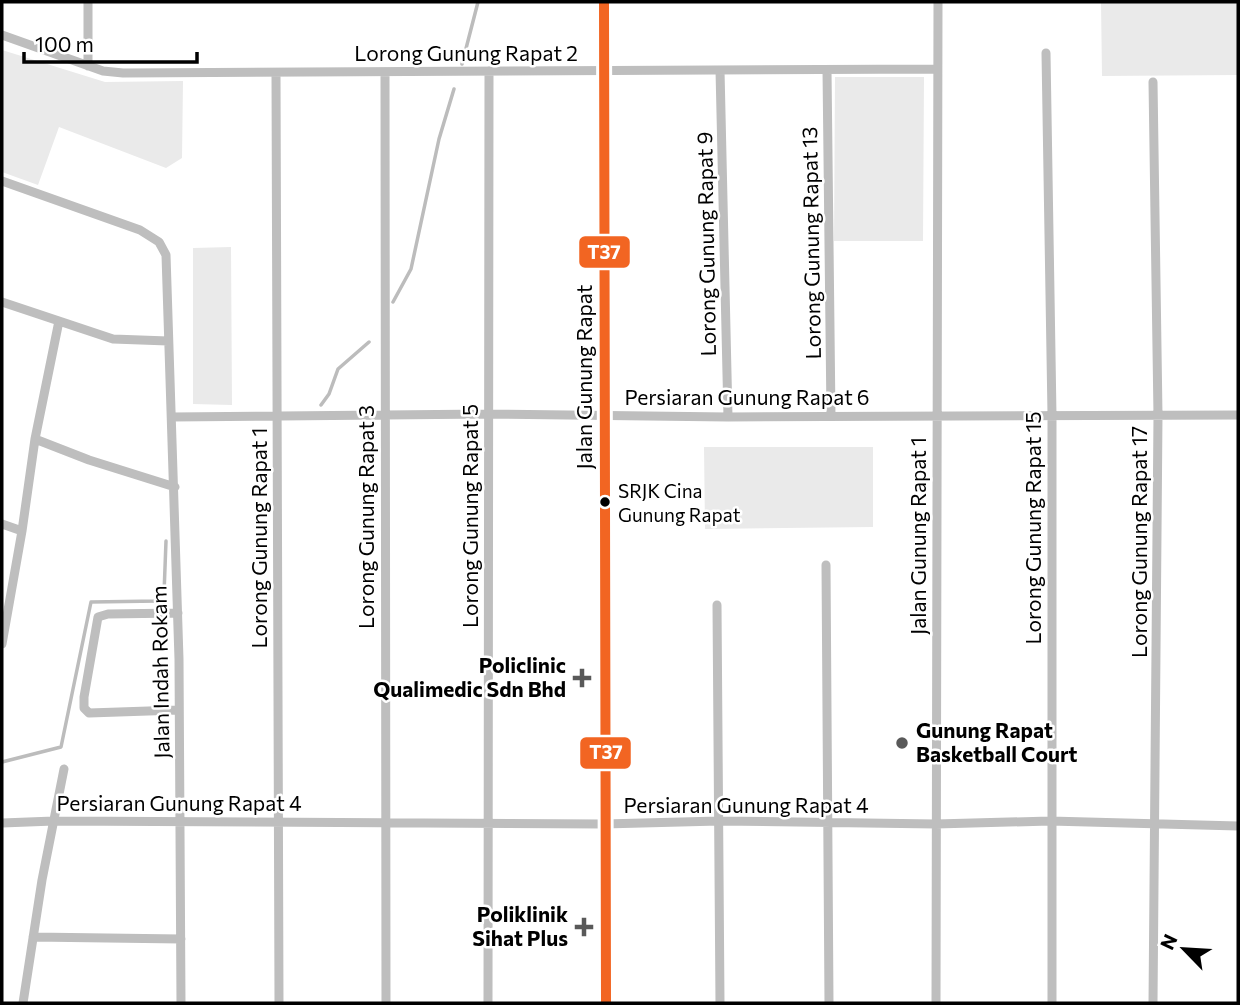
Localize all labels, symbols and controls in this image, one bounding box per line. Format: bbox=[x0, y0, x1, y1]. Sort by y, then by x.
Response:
scale bar bbox=[24, 21, 198, 65]
text: 100 m bbox=[35, 31, 94, 56]
street label: Lorong Gunung Rapat 2 bbox=[354, 40, 578, 65]
street label: Lorong Gunung Rapat 13 bbox=[796, 126, 825, 360]
street label: Lorong Gunung Rapat 9 bbox=[691, 131, 720, 357]
line badge: T37 bbox=[578, 235, 631, 269]
text: T37 bbox=[587, 240, 621, 263]
street label: Jalan Gunung Rapat bbox=[571, 285, 596, 469]
street label: Persiaran Gunung Rapat 6 bbox=[624, 384, 870, 409]
street label: Lorong Gunung Rapat 5 bbox=[457, 404, 482, 628]
street label: Lorong Gunung Rapat 3 bbox=[353, 405, 378, 629]
street label: Lorong Gunung Rapat 15 bbox=[1020, 412, 1045, 644]
street label: Lorong Gunung Rapat 17 bbox=[1126, 426, 1151, 658]
street label: Lorong Gunung Rapat 1 bbox=[246, 428, 271, 648]
street label: Jalan Gunung Rapat 1 bbox=[905, 437, 930, 635]
place label: SRJK Cina Gunung Rapat bbox=[618, 479, 741, 526]
marker: SRJK Cina Gunung Rapat bbox=[598, 495, 612, 509]
street label: Jalan Indah Rokam bbox=[145, 585, 174, 759]
place label: Policlinic Qualimedic Sdn Bhd bbox=[373, 652, 566, 701]
marker: Policlinic Qualimedic Sdn Bhd bbox=[572, 668, 592, 688]
place label: Gunung Rapat Basketball Court bbox=[916, 717, 1078, 766]
marker: Gunung Rapat Basketball Court bbox=[894, 735, 910, 751]
line badge: T37 bbox=[579, 736, 632, 770]
text: T37 bbox=[589, 740, 623, 763]
street label: Persiaran Gunung Rapat 4 bbox=[56, 790, 302, 815]
street label: Persiaran Gunung Rapat 4 bbox=[623, 792, 869, 817]
place label: Poliklinik Sihat Plus bbox=[472, 901, 568, 950]
north arrow bbox=[1149, 914, 1219, 984]
marker: Poliklinik Sihat Plus bbox=[574, 917, 594, 937]
text: N bbox=[1155, 930, 1182, 953]

